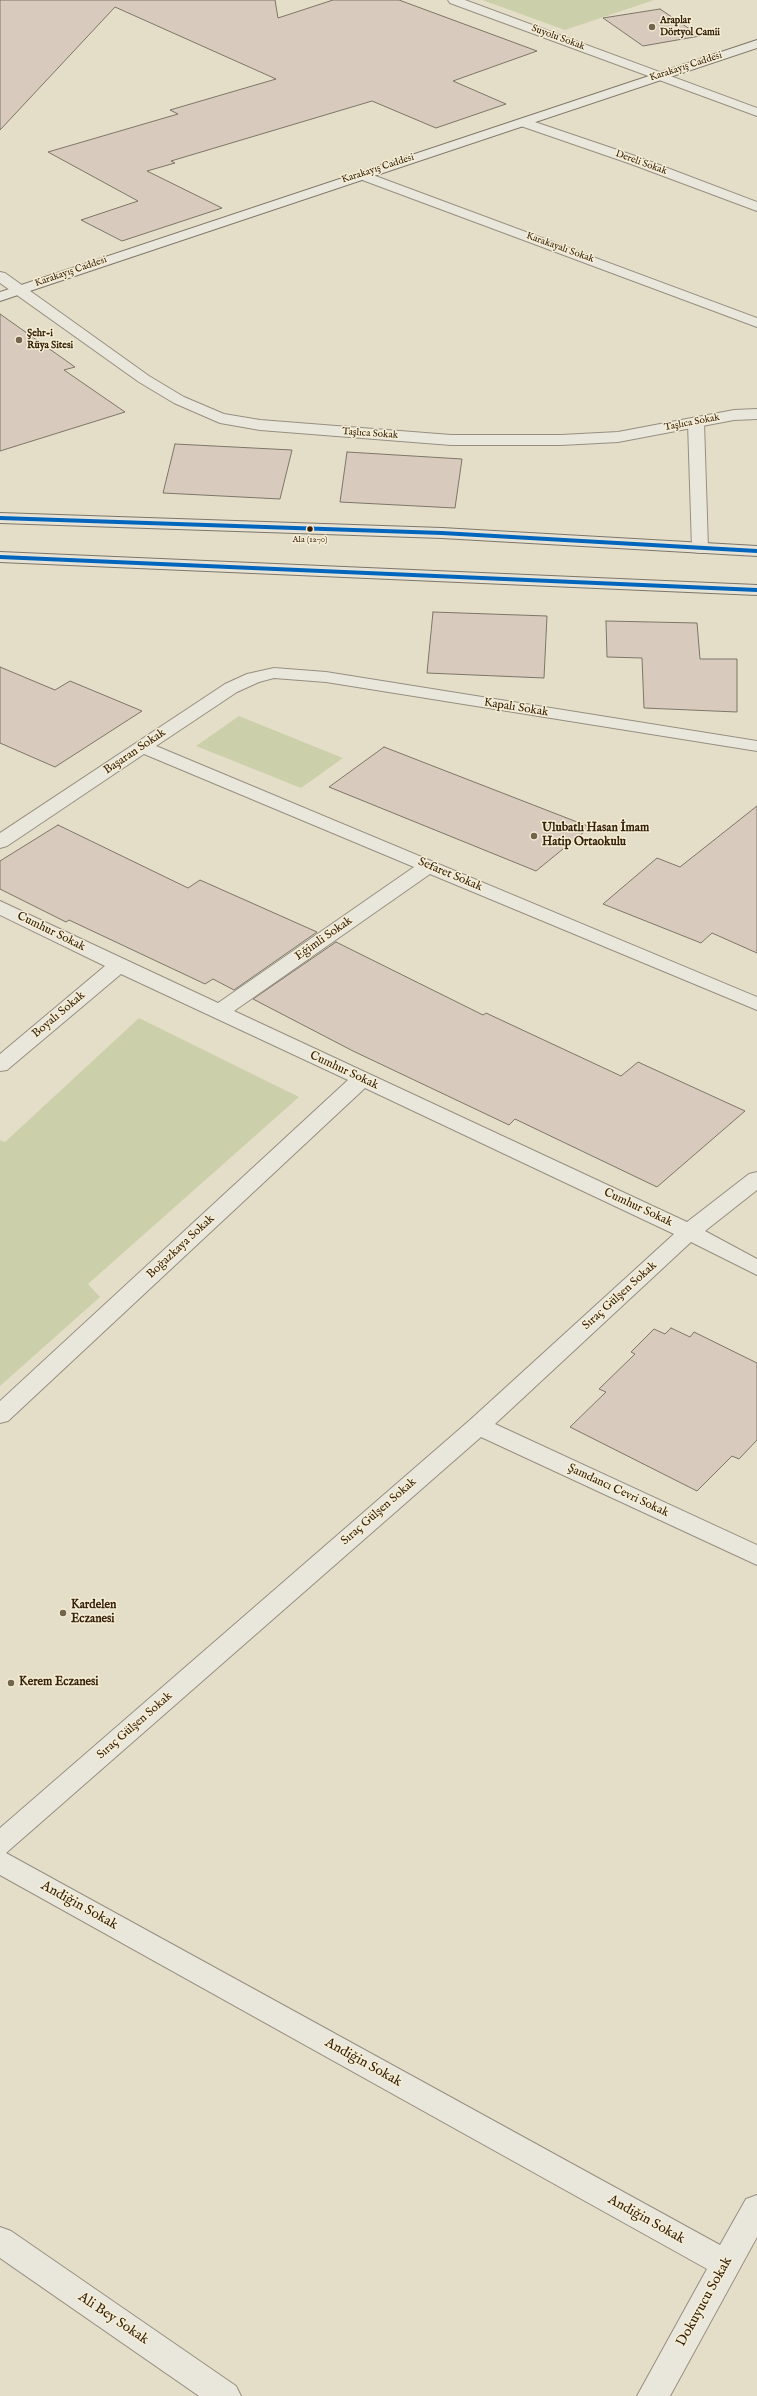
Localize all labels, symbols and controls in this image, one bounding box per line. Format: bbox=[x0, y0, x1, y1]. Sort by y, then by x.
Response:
place label: Araplar Dörtyol Camii bbox=[660, 15, 720, 38]
marker: Araplar Dörtyol Camii bbox=[647, 22, 657, 32]
street label: Suyolu Sokak bbox=[530, 23, 586, 53]
street label: Karakayış Caddesi bbox=[648, 50, 724, 84]
street label: Dereli Sokak bbox=[614, 148, 668, 178]
street label: Karakayış Caddesi bbox=[340, 152, 416, 186]
street label: Karakayalı Sokak bbox=[524, 230, 596, 266]
street label: Karakayış Caddesi bbox=[33, 254, 109, 290]
place label: Şehr-i Rüya Sitesi bbox=[27, 328, 73, 352]
marker: Şehr-i Rüya Sitesi bbox=[14, 335, 24, 345]
street label: Taşlıca Sokak bbox=[663, 412, 721, 434]
street label: Taşlıca Sokak bbox=[342, 426, 398, 442]
marker: Ala (1270) bbox=[305, 524, 315, 534]
place label: Ala (1270) bbox=[292, 535, 328, 545]
street label: Kapalı Sokak bbox=[483, 696, 549, 720]
street label: Başaran Sokak bbox=[101, 726, 169, 778]
place label: Ulubatlı Hasan İmam Hatip Ortaokulu bbox=[542, 822, 649, 850]
marker: Ulubatlı Hasan İmam Hatip Ortaokulu bbox=[529, 831, 539, 841]
street label: Sefaret Sokak bbox=[416, 855, 484, 895]
street label: Cumhur Sokak bbox=[14, 909, 88, 955]
street label: Eğimli Sokak bbox=[292, 914, 356, 964]
street label: Boyalı Sokak bbox=[29, 989, 89, 1041]
street label: Cumhur Sokak bbox=[307, 1049, 381, 1093]
street label: Cumhur Sokak bbox=[601, 1186, 675, 1230]
street label: Boğazkaya Sokak bbox=[144, 1212, 218, 1282]
street label: Sıraç Gülşen Sokak bbox=[580, 1259, 660, 1333]
street label: Şamdancı Cevri Sokak bbox=[565, 1461, 671, 1521]
street label: Sıraç Gülşen Sokak bbox=[338, 1475, 420, 1549]
place label: Kardelen Eczanesi bbox=[71, 1599, 116, 1627]
marker: Kardelen Eczanesi bbox=[58, 1608, 68, 1618]
place label: Kerem Eczanesi bbox=[19, 1676, 99, 1690]
marker: Kerem Eczanesi bbox=[6, 1678, 16, 1688]
street label: Sıraç Gülşen Sokak bbox=[94, 1689, 176, 1763]
street label: Andiğin Sokak bbox=[37, 1878, 121, 1934]
street label: Andiğin Sokak bbox=[321, 2035, 405, 2091]
street label: Andiğin Sokak bbox=[604, 2192, 688, 2248]
street label: Dokuyucu Sokak bbox=[673, 2254, 737, 2350]
street label: Ali Bey Sokak bbox=[75, 2289, 151, 2349]

